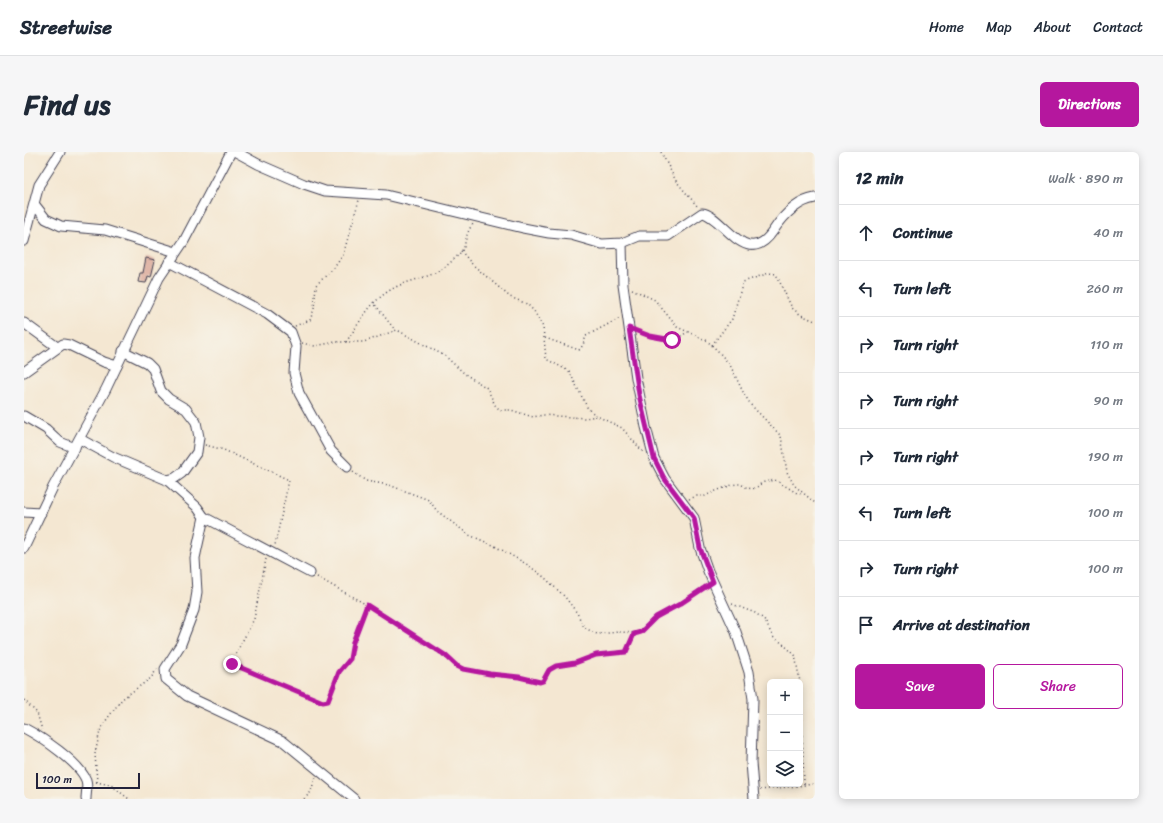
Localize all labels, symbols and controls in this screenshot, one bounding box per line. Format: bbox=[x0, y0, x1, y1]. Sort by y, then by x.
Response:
text: Streetwise bbox=[20, 11, 112, 44]
text: Home bbox=[929, 15, 964, 40]
text: Map bbox=[986, 15, 1012, 40]
text: About bbox=[1034, 15, 1071, 40]
text: Contact bbox=[1093, 15, 1143, 40]
text: Find us bbox=[24, 80, 111, 129]
button: Directions bbox=[1040, 82, 1139, 127]
text: 12 min bbox=[855, 163, 903, 193]
text: Walk · 890 m bbox=[1048, 167, 1123, 190]
text: Continue bbox=[893, 220, 953, 246]
text: 40 m bbox=[1093, 221, 1123, 244]
icon: ahead bbox=[855, 222, 877, 244]
text: Turn left bbox=[893, 276, 951, 302]
text: 260 m bbox=[1087, 277, 1123, 300]
icon: left bbox=[855, 278, 877, 300]
route start bbox=[663, 331, 681, 349]
text: Turn right bbox=[893, 332, 958, 358]
text: 110 m bbox=[1090, 333, 1123, 356]
icon: right bbox=[855, 334, 877, 356]
text: Turn right bbox=[893, 388, 958, 414]
text: 90 m bbox=[1093, 389, 1123, 412]
icon: right bbox=[855, 390, 877, 412]
text: Turn right bbox=[893, 444, 958, 470]
text: 190 m bbox=[1088, 445, 1123, 468]
icon: right bbox=[855, 446, 877, 468]
text: Turn left bbox=[893, 500, 951, 526]
text: 100 m bbox=[1088, 501, 1123, 524]
icon: left bbox=[855, 502, 877, 524]
text: Turn right bbox=[893, 556, 958, 582]
text: 100 m bbox=[1088, 557, 1123, 580]
icon: right bbox=[855, 558, 877, 580]
text: Arrive at destination bbox=[893, 612, 1030, 638]
icon: arrive bbox=[855, 614, 877, 636]
route end bbox=[223, 655, 241, 673]
button: Save bbox=[855, 664, 985, 709]
button: Share bbox=[993, 664, 1123, 709]
map controls bbox=[767, 679, 803, 787]
button: + bbox=[767, 679, 803, 715]
button: − bbox=[767, 715, 803, 751]
button: layers bbox=[767, 751, 803, 787]
text: 100 m bbox=[42, 770, 72, 789]
scale bar bbox=[36, 771, 140, 790]

